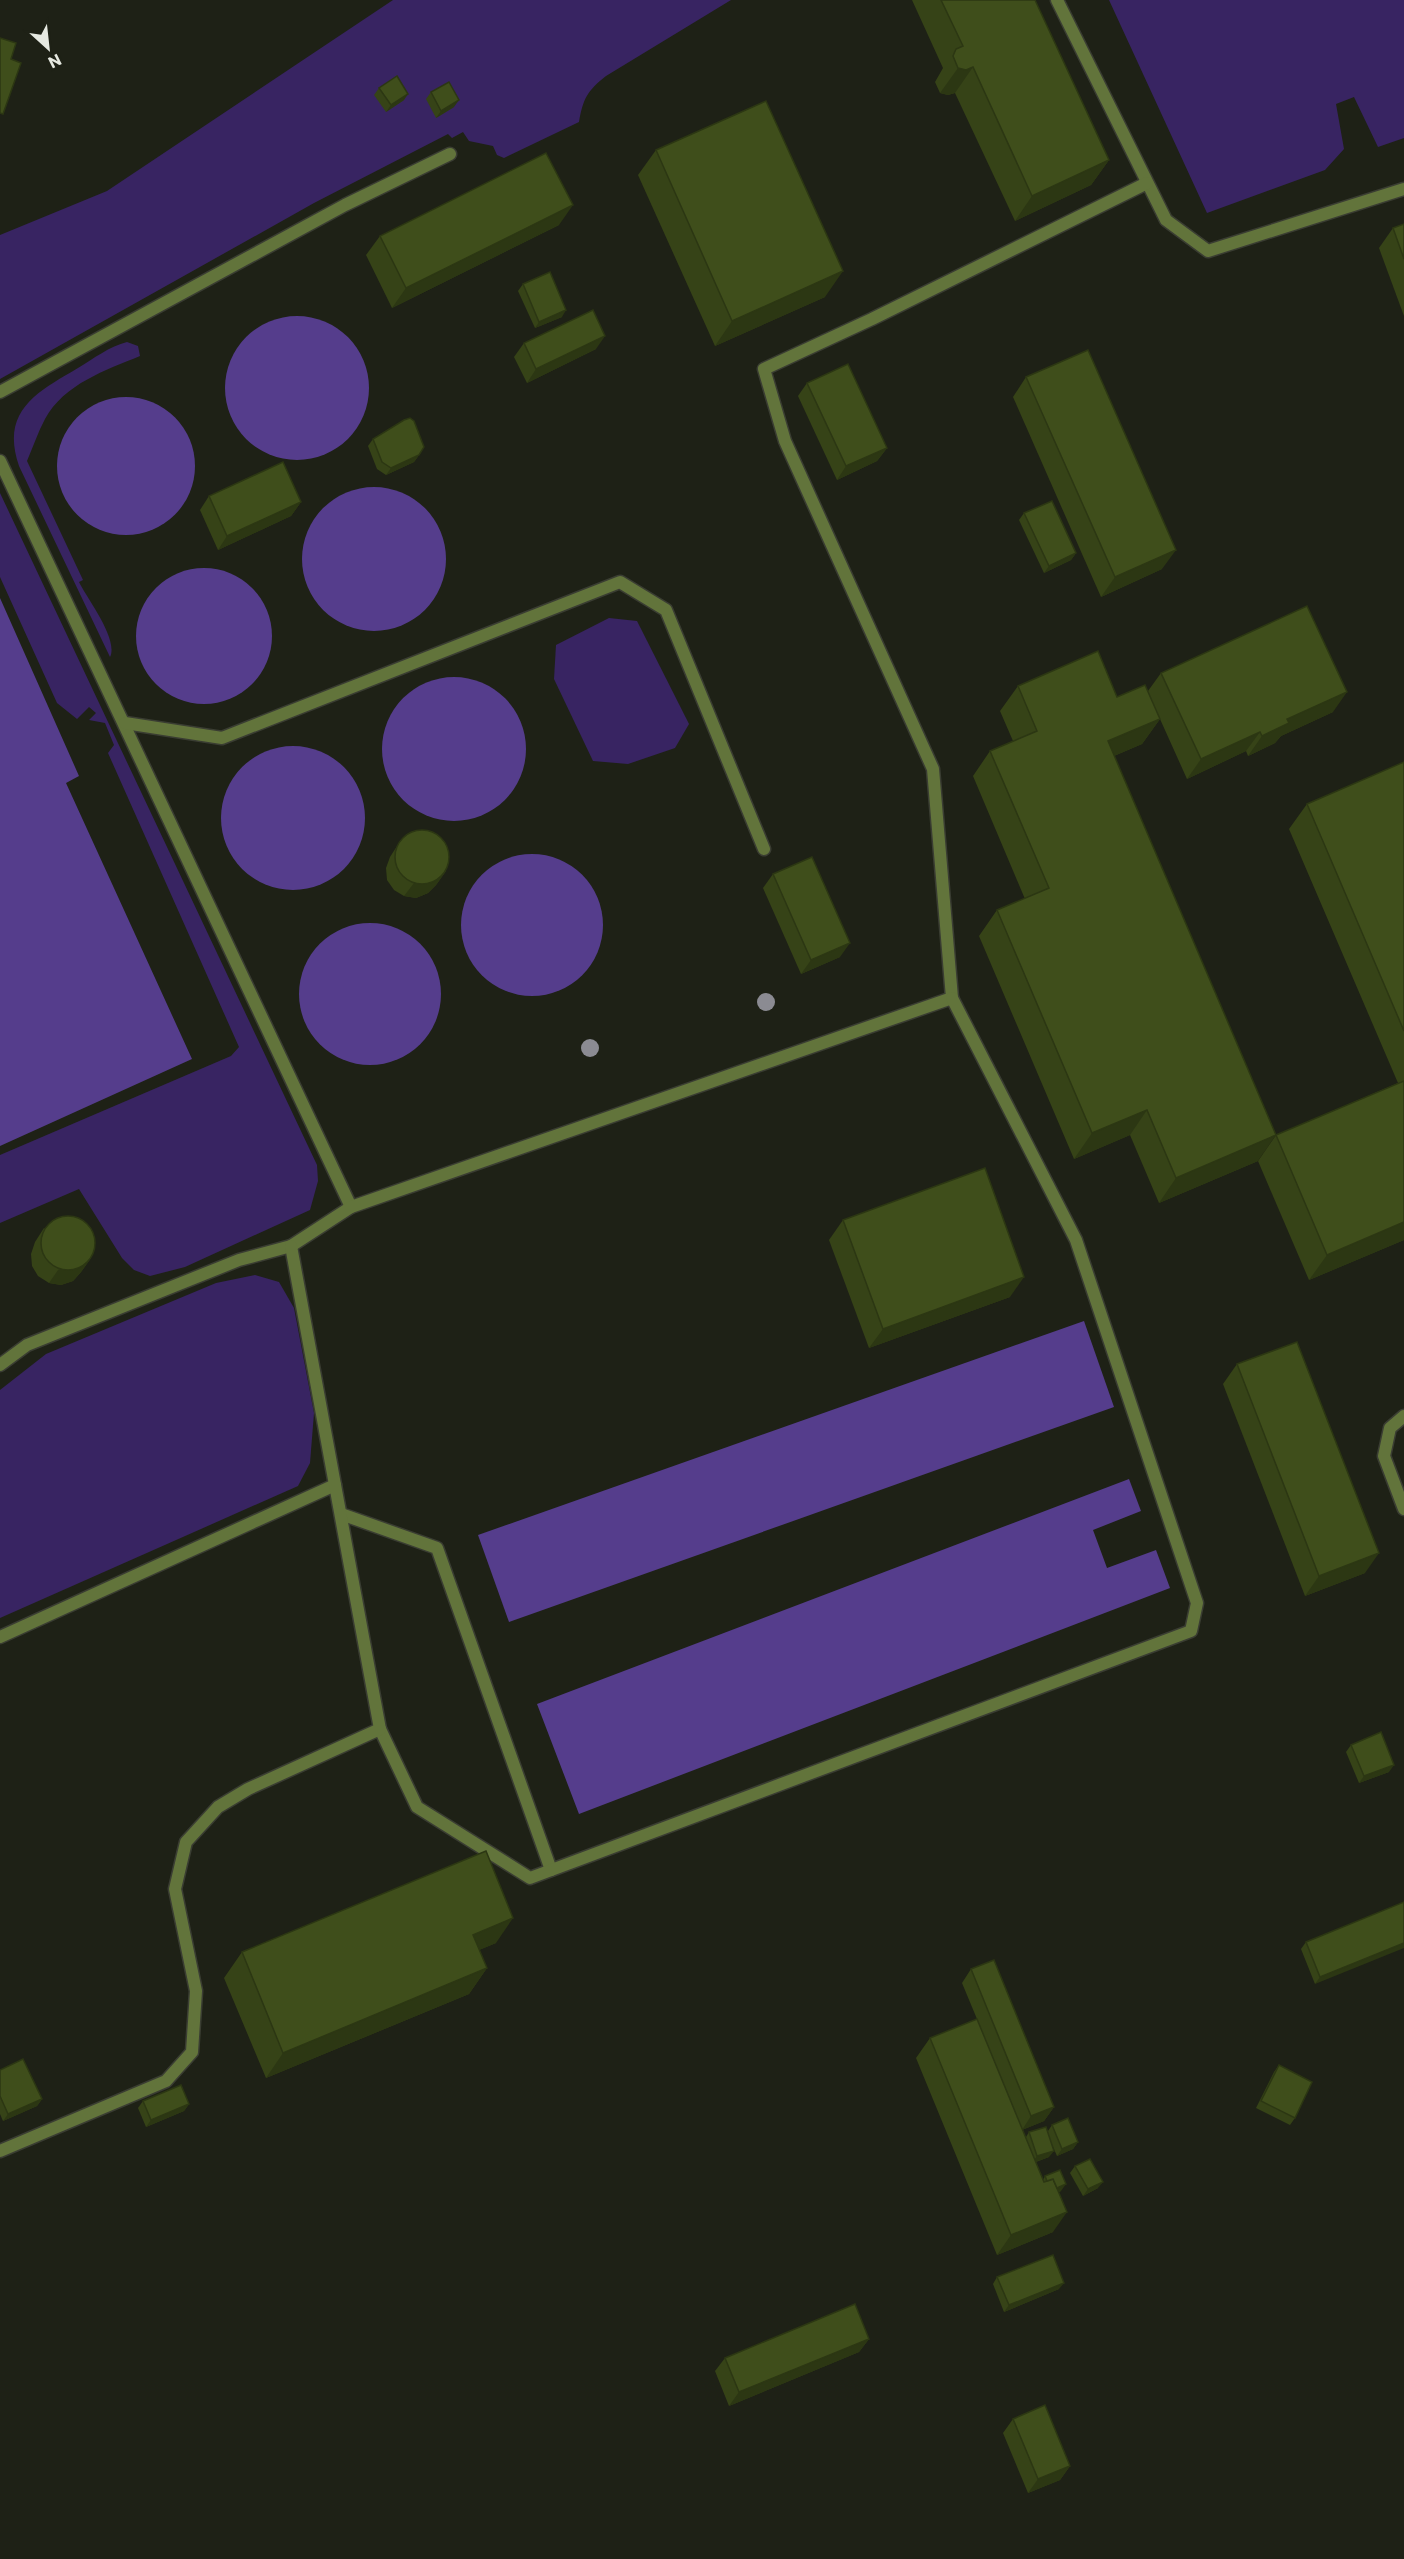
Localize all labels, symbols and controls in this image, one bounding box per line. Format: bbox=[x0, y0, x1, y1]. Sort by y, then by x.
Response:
north arrow bbox=[18, 18, 78, 78]
text: N bbox=[45, 51, 65, 73]

